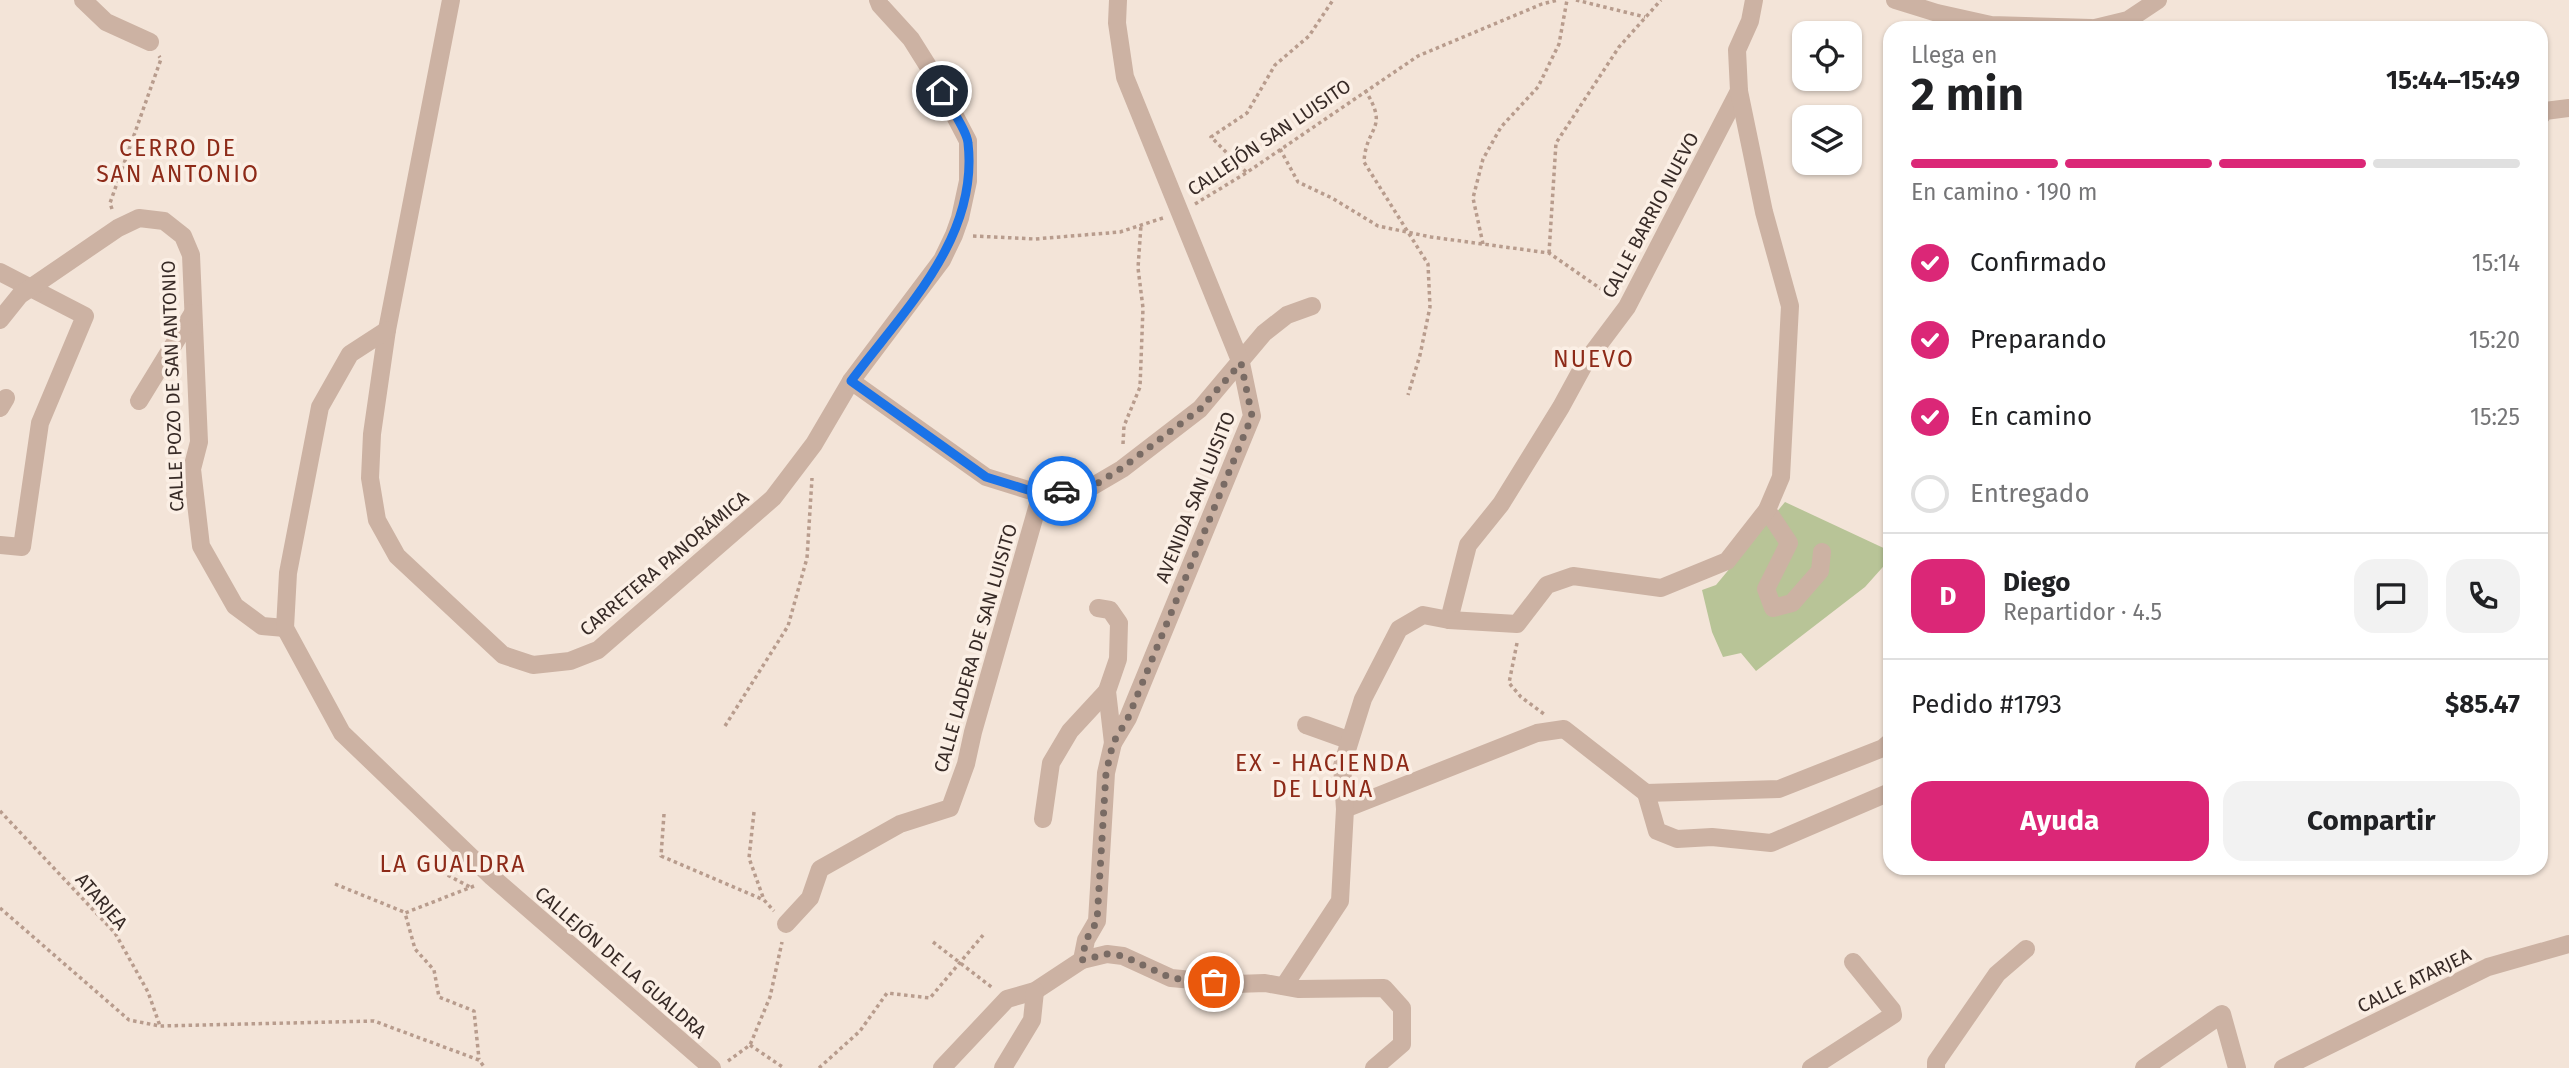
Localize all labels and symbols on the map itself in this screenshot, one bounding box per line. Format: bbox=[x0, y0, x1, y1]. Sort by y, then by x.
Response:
pin bbox=[912, 61, 972, 121]
street label: CALLEJÓN SAN LUISITO bbox=[1183, 74, 1355, 201]
street label: CALLE BARRIO NUEVO bbox=[1597, 129, 1704, 302]
district label: CERRO DE SAN ANTONIO bbox=[96, 134, 260, 188]
street label: CALLE POZO DE SAN ANTONIO bbox=[157, 260, 188, 512]
district label: NUEVO bbox=[1553, 345, 1635, 373]
street label: AVENIDA SAN LUISITO bbox=[1151, 408, 1240, 586]
courier bbox=[1027, 456, 1097, 526]
street label: CARRETERA PANORÁMICA bbox=[575, 486, 753, 641]
street label: CALLE LADERA DE SAN LUISITO bbox=[929, 521, 1022, 775]
district label: EX - HACIENDA DE LUNA bbox=[1235, 749, 1411, 803]
district label: LA GUALDRA bbox=[380, 850, 526, 878]
street label: ATARJEA bbox=[71, 868, 133, 935]
street label: CALLEJÓN DE LA GUALDRA bbox=[530, 882, 711, 1043]
street label: CALLE ATARJEA bbox=[2354, 943, 2475, 1018]
pin bbox=[1184, 952, 1244, 1012]

